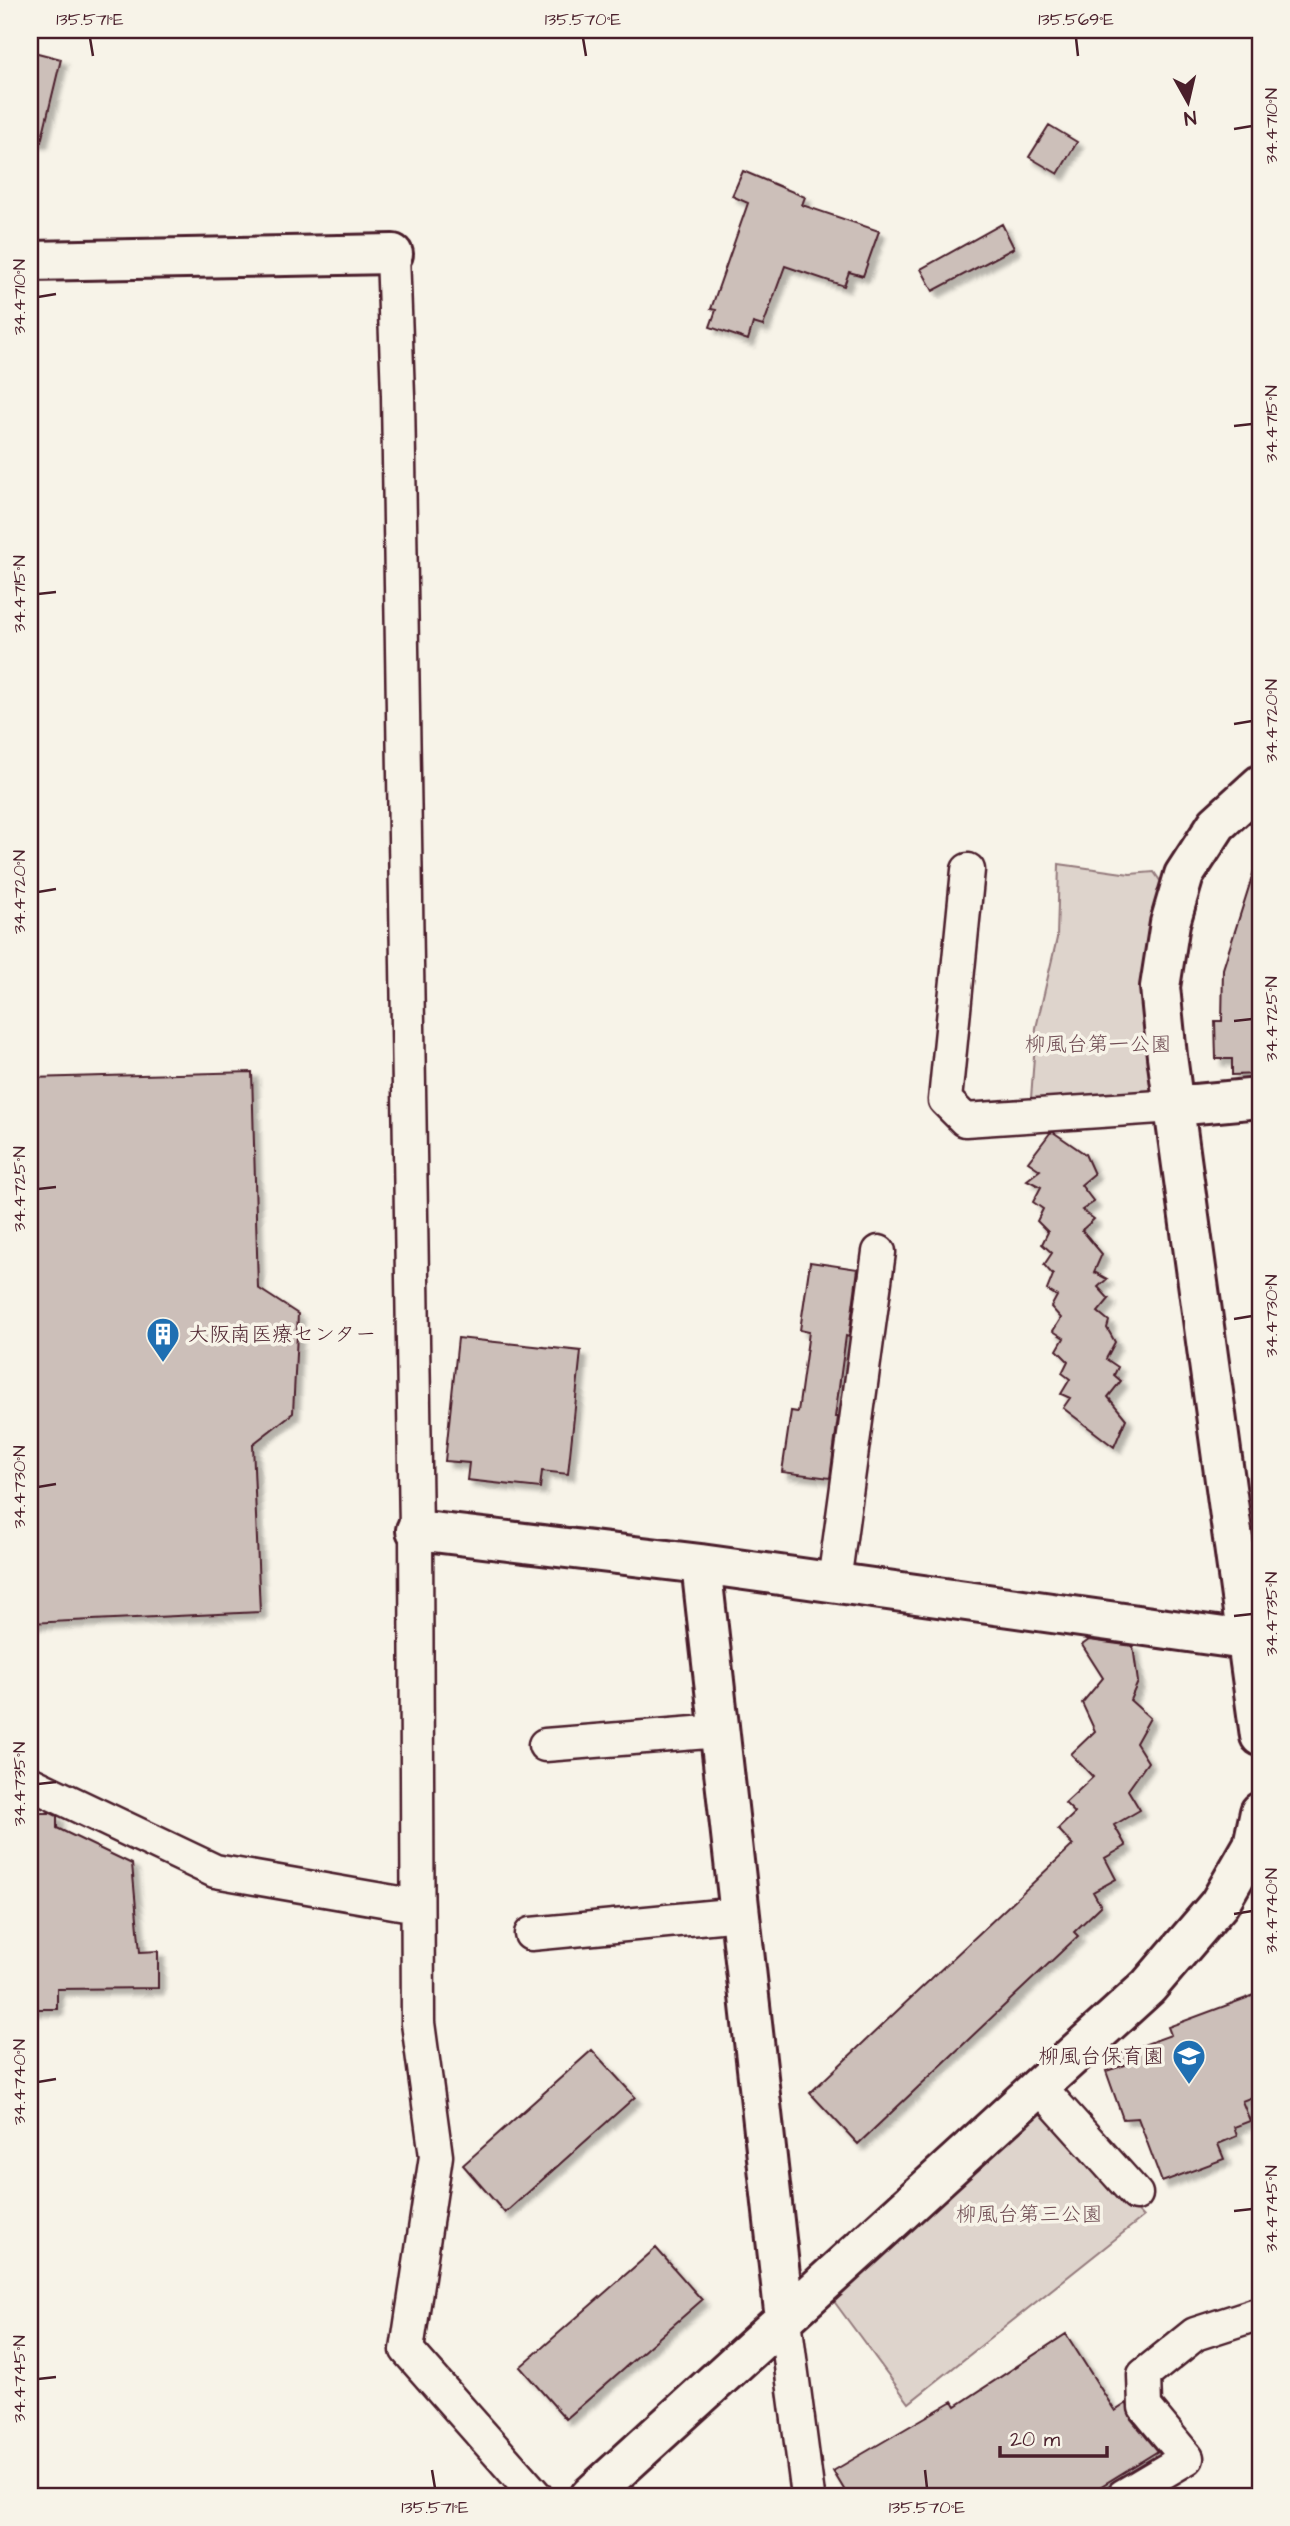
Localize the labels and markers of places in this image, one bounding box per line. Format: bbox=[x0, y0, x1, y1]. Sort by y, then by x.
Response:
building icon: 大阪南医療センター bbox=[144, 1315, 182, 1364]
place label: 大阪南医療センター bbox=[188, 1320, 376, 1349]
school or university icon: 柳風台保育園 bbox=[1170, 2037, 1208, 2086]
place label: 柳風台保育園 bbox=[1038, 2042, 1164, 2071]

